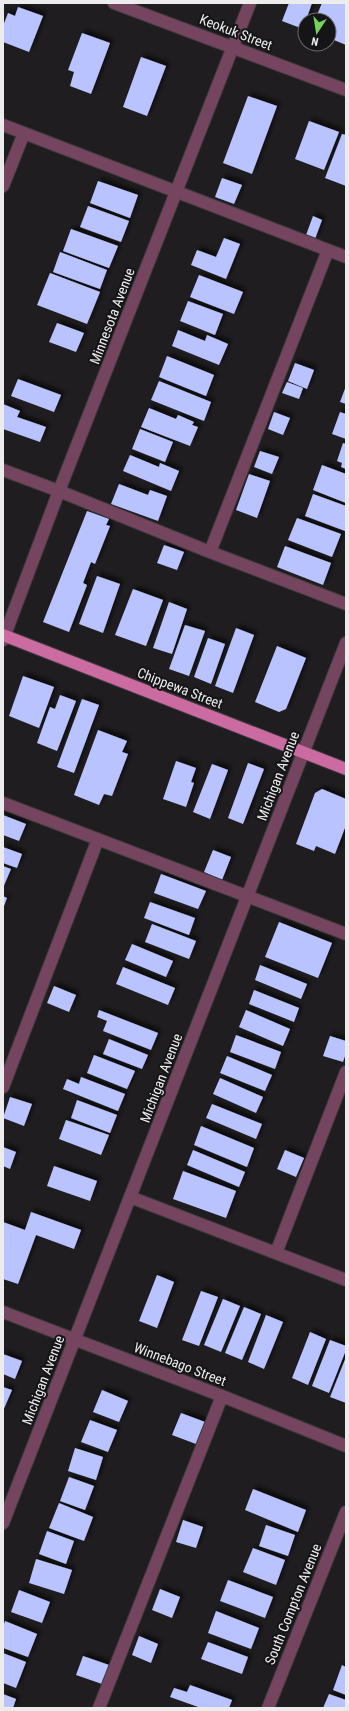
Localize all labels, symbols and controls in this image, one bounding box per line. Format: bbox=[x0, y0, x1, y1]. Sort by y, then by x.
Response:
street label: Keokuk Street bbox=[197, 11, 275, 53]
north arrow bbox=[297, 12, 337, 52]
text: N bbox=[310, 34, 320, 48]
street label: Minnesota Avenue bbox=[86, 265, 138, 366]
street label: Chippewa Street bbox=[135, 664, 225, 712]
street label: Michigan Avenue bbox=[254, 729, 302, 823]
street label: Michigan Avenue bbox=[137, 1031, 185, 1125]
street label: Michigan Avenue bbox=[19, 1333, 67, 1427]
street label: Winnebago Street bbox=[132, 1339, 228, 1389]
street label: South Compton Avenue bbox=[261, 1541, 325, 1667]

